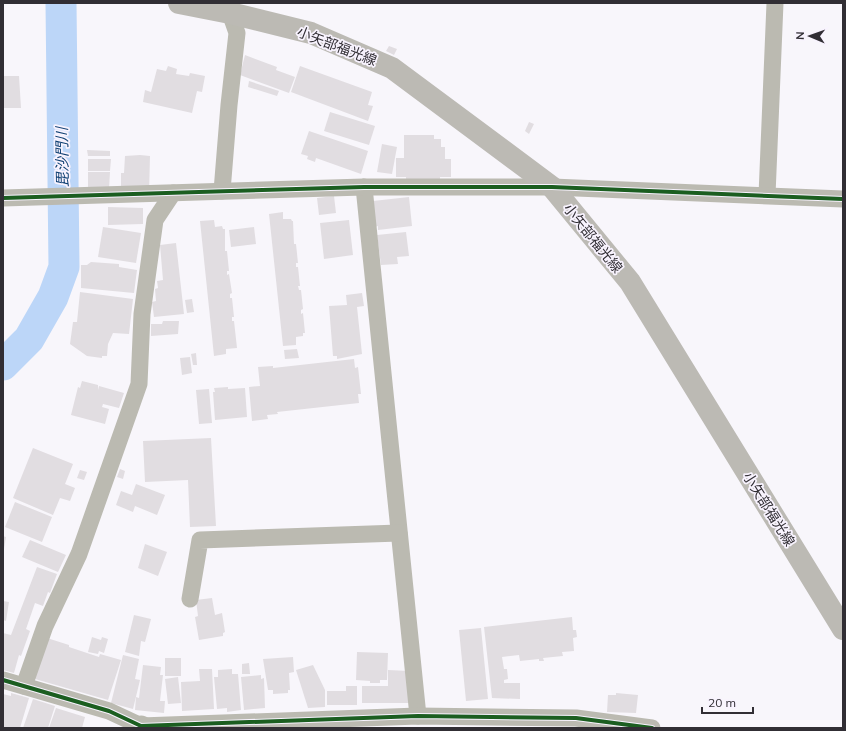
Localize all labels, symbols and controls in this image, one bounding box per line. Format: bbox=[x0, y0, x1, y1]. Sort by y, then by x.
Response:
north arrow bbox=[790, 16, 830, 56]
street label: 小矢部福光線 bbox=[295, 23, 379, 69]
text: N bbox=[793, 31, 807, 40]
water label: 毘沙門川 bbox=[52, 125, 72, 187]
street label: 小矢部福光線 bbox=[560, 200, 626, 276]
street label: 小矢部福光線 bbox=[739, 469, 799, 549]
scale bar bbox=[702, 689, 753, 715]
text: 20 m bbox=[708, 695, 736, 710]

